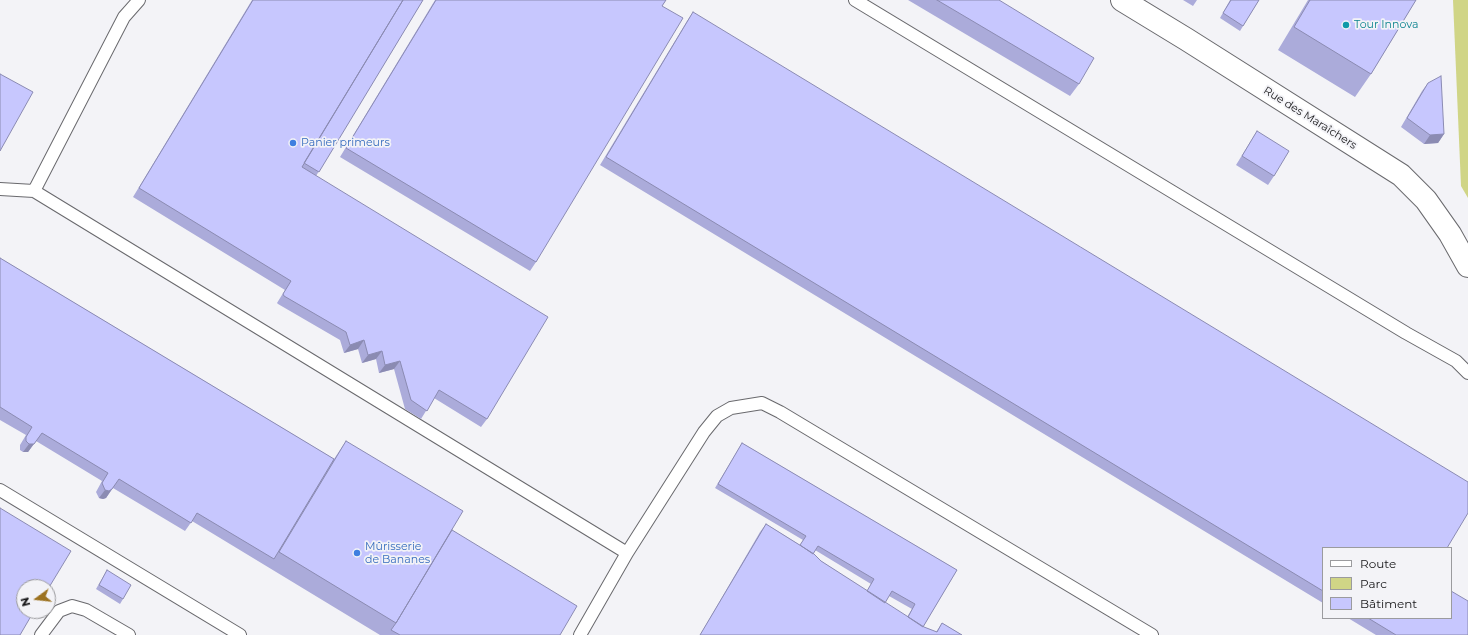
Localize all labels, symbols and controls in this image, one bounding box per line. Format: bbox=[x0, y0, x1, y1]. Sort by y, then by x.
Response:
place label: Tour Innova bbox=[1354, 18, 1418, 32]
marker: Tour Innova bbox=[1341, 20, 1351, 30]
street label: Rue des Maraîchers bbox=[1261, 84, 1359, 152]
place label: Panier primeurs bbox=[301, 136, 390, 150]
marker: Panier primeurs bbox=[288, 138, 298, 148]
place label: Mûrisserie de Bananes bbox=[365, 540, 430, 566]
legend bbox=[1322, 547, 1452, 619]
marker: Mûrisserie de Bananes bbox=[352, 548, 362, 558]
text: Route bbox=[1360, 556, 1396, 571]
text: Parc bbox=[1360, 576, 1387, 591]
north arrow bbox=[16, 579, 56, 619]
text: N bbox=[17, 596, 33, 608]
text: Bâtiment bbox=[1360, 596, 1417, 611]

